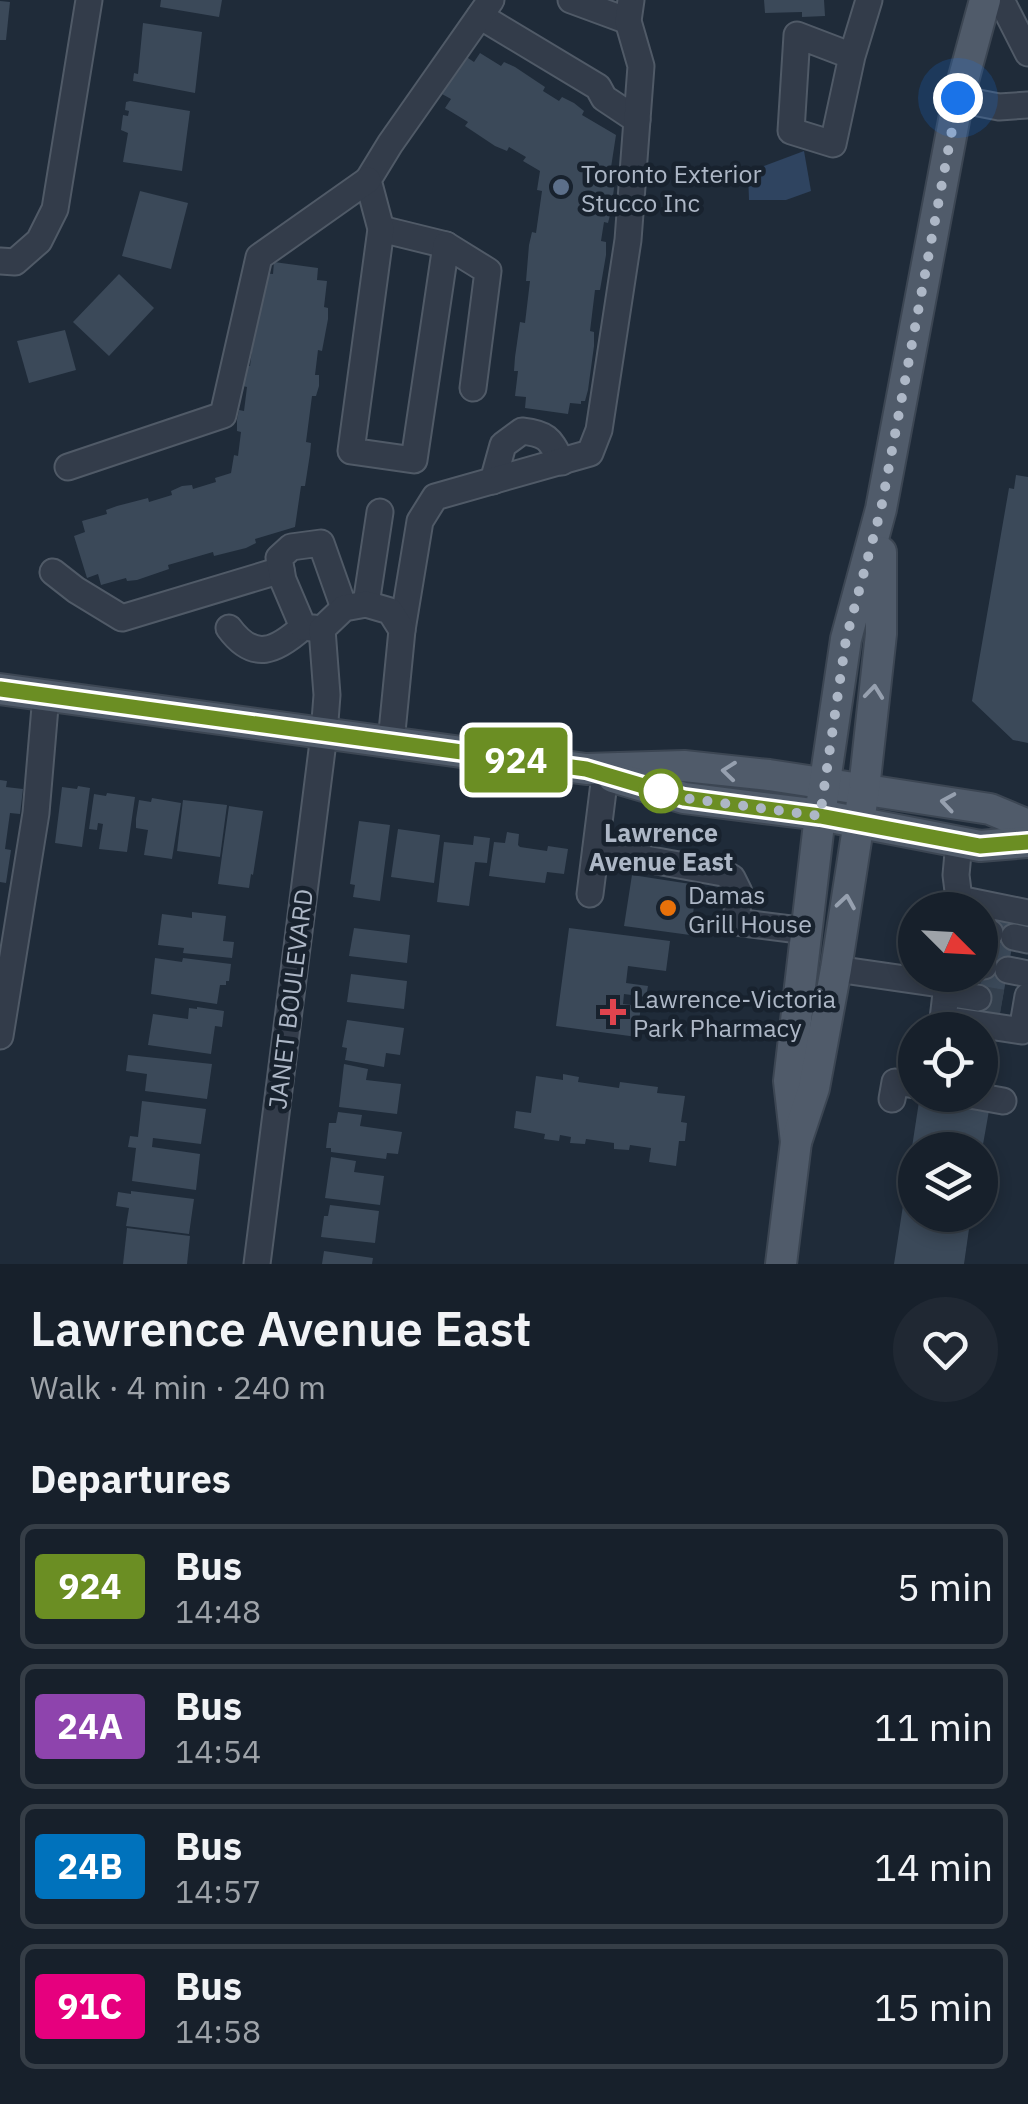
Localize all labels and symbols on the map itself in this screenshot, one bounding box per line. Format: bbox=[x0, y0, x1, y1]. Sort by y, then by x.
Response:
your location bbox=[933, 73, 983, 123]
place label: Toronto Exterior Stucco Inc bbox=[581, 157, 762, 219]
marker: Toronto Exterior Stucco Inc bbox=[550, 176, 572, 198]
one-way arrow bbox=[863, 683, 885, 699]
line badge: 924 bbox=[458, 728, 574, 792]
one-way arrow bbox=[720, 760, 736, 782]
marker: Lawrence Avenue East bbox=[640, 770, 682, 812]
one-way arrow bbox=[939, 792, 956, 813]
place label: Lawrence Avenue East bbox=[589, 816, 733, 878]
place label: Damas Grill House bbox=[688, 878, 812, 940]
street label: JANET BOULEVARD bbox=[260, 887, 320, 1111]
north arrow bbox=[898, 892, 998, 992]
one-way arrow bbox=[835, 893, 856, 910]
marker: Damas Grill House bbox=[657, 897, 679, 919]
place label: Lawrence-Victoria Park Pharmacy bbox=[633, 982, 836, 1044]
marker: Lawrence-Victoria Park Pharmacy bbox=[602, 1001, 624, 1023]

